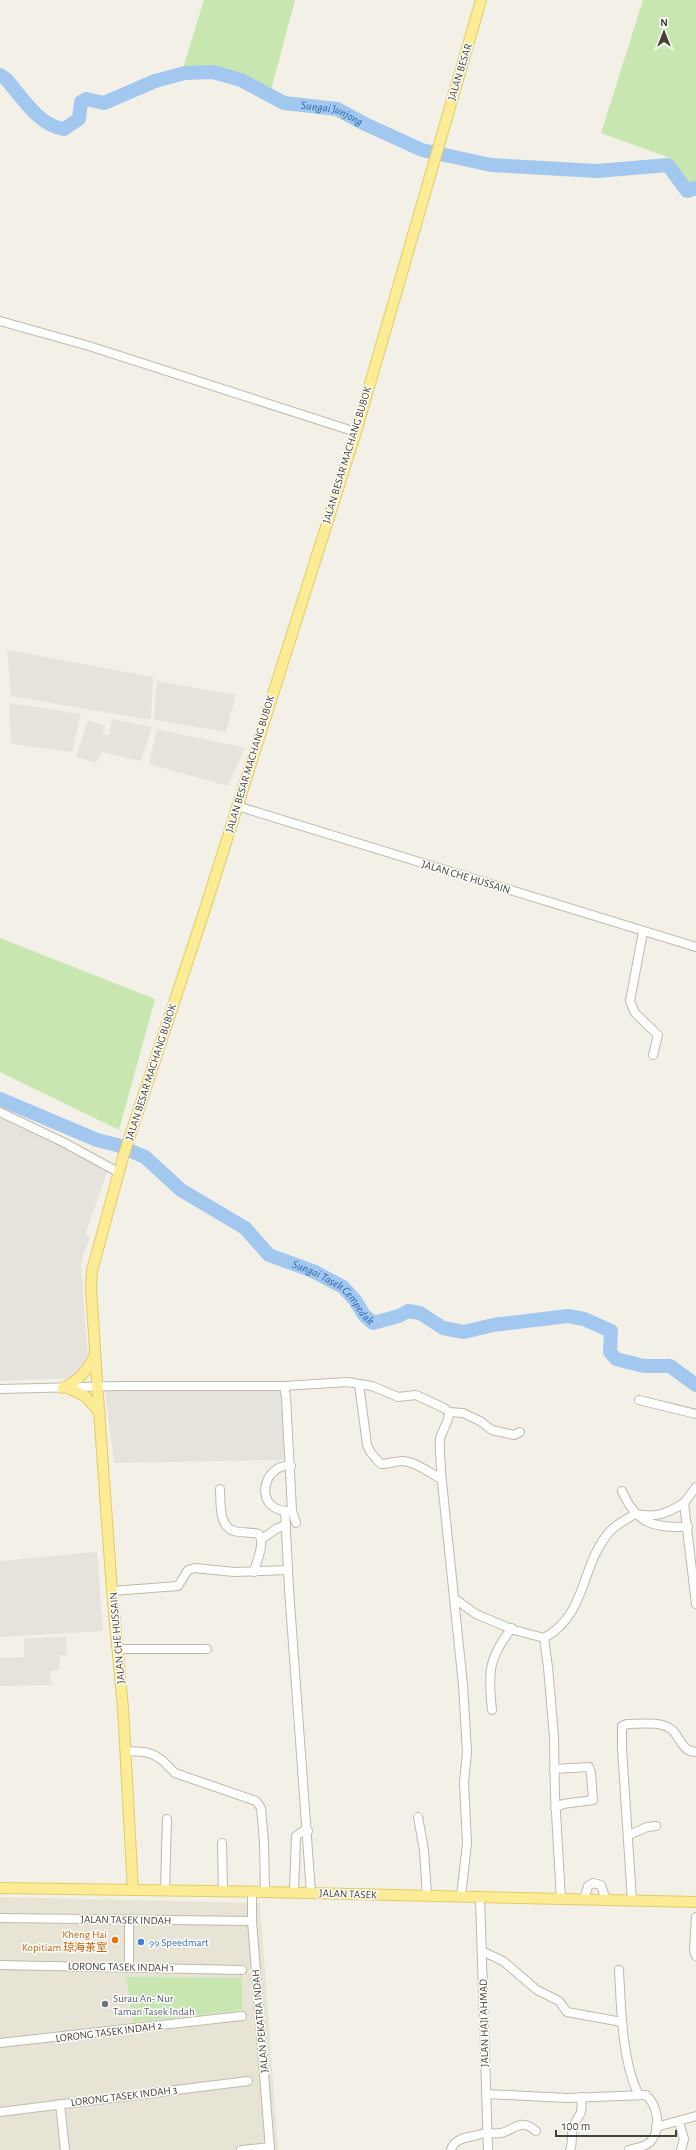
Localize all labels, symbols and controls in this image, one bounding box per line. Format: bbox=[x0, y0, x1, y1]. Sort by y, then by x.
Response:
north arrow bbox=[644, 12, 684, 52]
text: N bbox=[660, 17, 668, 28]
street label: JALAN BESAR bbox=[446, 42, 474, 102]
water label: Sungai Junjong bbox=[300, 99, 365, 128]
street label: JALAN BESAR MACHANG BUBOK bbox=[321, 384, 373, 525]
street label: JALAN BESAR MACHANG BUBOK bbox=[224, 693, 276, 834]
street label: JALAN CHE HUSSAIN bbox=[420, 858, 512, 896]
street label: JALAN BESAR MACHANG BUBOK bbox=[124, 1002, 179, 1142]
water label: Sungai Tasek Cempedak bbox=[291, 1258, 377, 1327]
street label: JALAN CHE HUSSAIN bbox=[108, 1592, 126, 1684]
street label: JALAN TASEK bbox=[319, 1887, 378, 1901]
street label: JALAN TASEK INDAH bbox=[81, 1914, 171, 1926]
place label: Kheng Hai Kopitiam 琼海茶室 bbox=[22, 1929, 107, 1953]
marker: Kheng Hai Kopitiam 琼海茶室 bbox=[110, 1935, 120, 1945]
marker: 99 Speedmart bbox=[136, 1937, 146, 1947]
place label: 99 Speedmart bbox=[149, 1937, 209, 1948]
street label: LORONG TASEK INDAH 1 bbox=[68, 1961, 174, 1973]
street label: JALAN PEKATRA INDAH bbox=[250, 1969, 270, 2073]
street label: JALAN HAJI AHMAD bbox=[478, 1979, 490, 2067]
place label: Surau An- Nur Taman Tasek Indah bbox=[113, 1993, 195, 2017]
marker: Surau An- Nur Taman Tasek Indah bbox=[100, 1999, 110, 2009]
street label: LORONG TASEK INDAH 2 bbox=[55, 2020, 163, 2044]
street label: LORONG TASEK INDAH 3 bbox=[70, 2084, 178, 2108]
scale bar bbox=[556, 2112, 676, 2138]
text: 100 m bbox=[562, 2120, 590, 2132]

